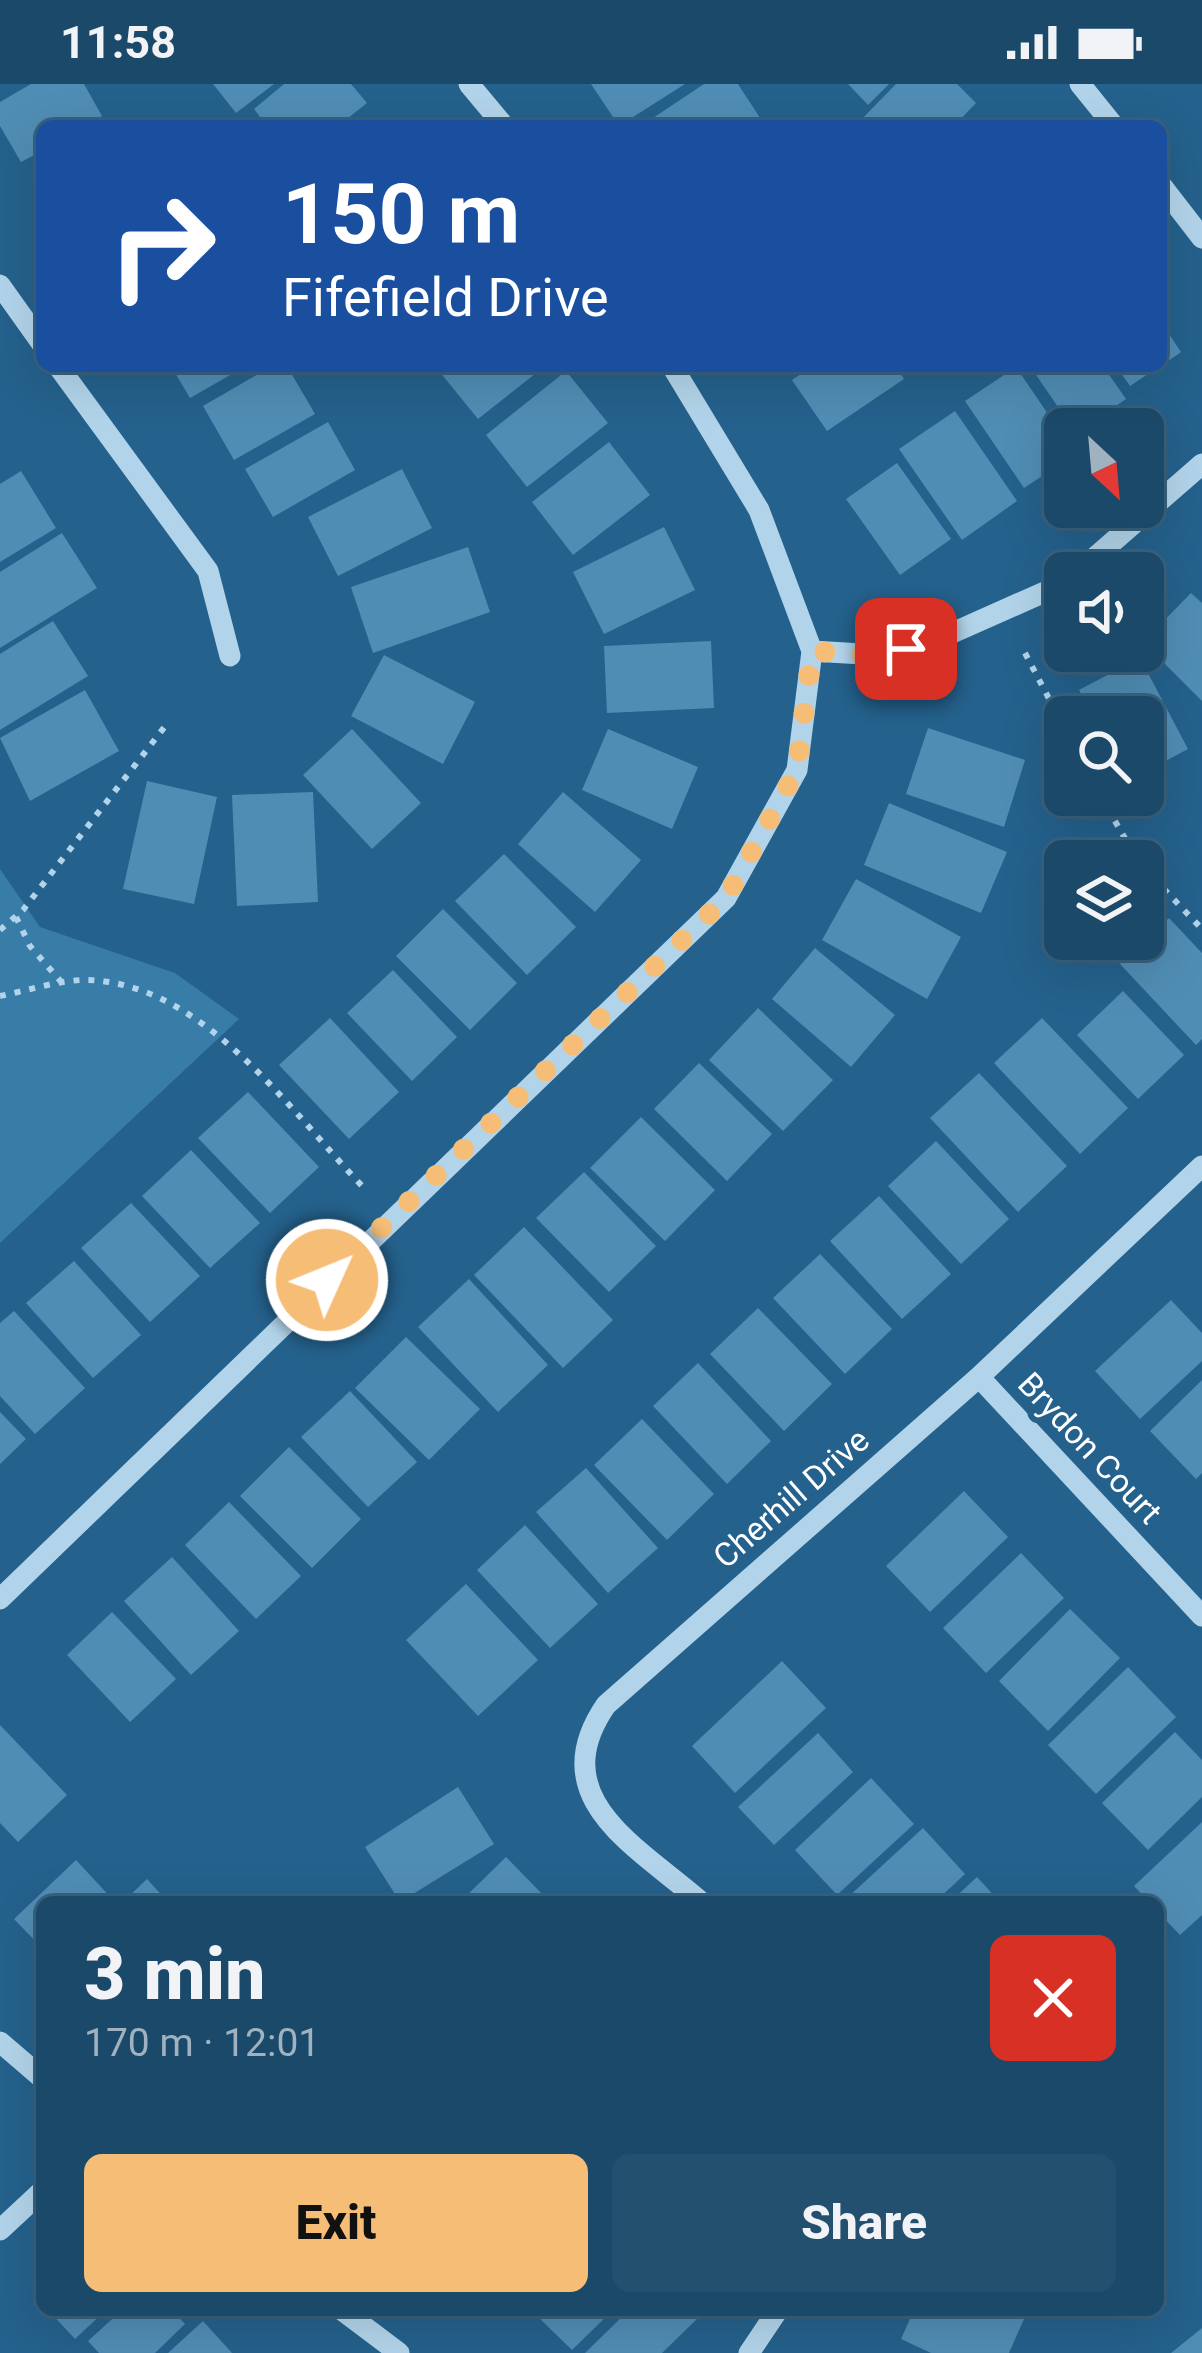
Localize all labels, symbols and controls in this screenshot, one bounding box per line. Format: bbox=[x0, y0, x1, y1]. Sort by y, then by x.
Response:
text: 11:58 bbox=[60, 16, 176, 69]
text: 150 m bbox=[282, 165, 520, 264]
icon: right bbox=[84, 168, 240, 324]
text: Fifefield Drive bbox=[282, 266, 609, 329]
north arrow bbox=[1044, 408, 1164, 528]
map controls bbox=[1044, 408, 1164, 960]
button: sound bbox=[1044, 552, 1164, 672]
pin bbox=[855, 598, 957, 700]
icon: arrive bbox=[873, 616, 939, 682]
button: search bbox=[1044, 696, 1164, 816]
button: layers bbox=[1044, 840, 1164, 960]
position arrow bbox=[264, 1217, 390, 1343]
street label: Brydon Court bbox=[1010, 1364, 1170, 1532]
street label: Cherhill Drive bbox=[705, 1420, 877, 1576]
text: 3 min bbox=[84, 1932, 266, 2017]
button: close bbox=[990, 1935, 1116, 2061]
text: 170 m · 12:01 bbox=[84, 2020, 320, 2066]
button: Exit bbox=[84, 2154, 588, 2292]
button: Share bbox=[612, 2154, 1116, 2292]

